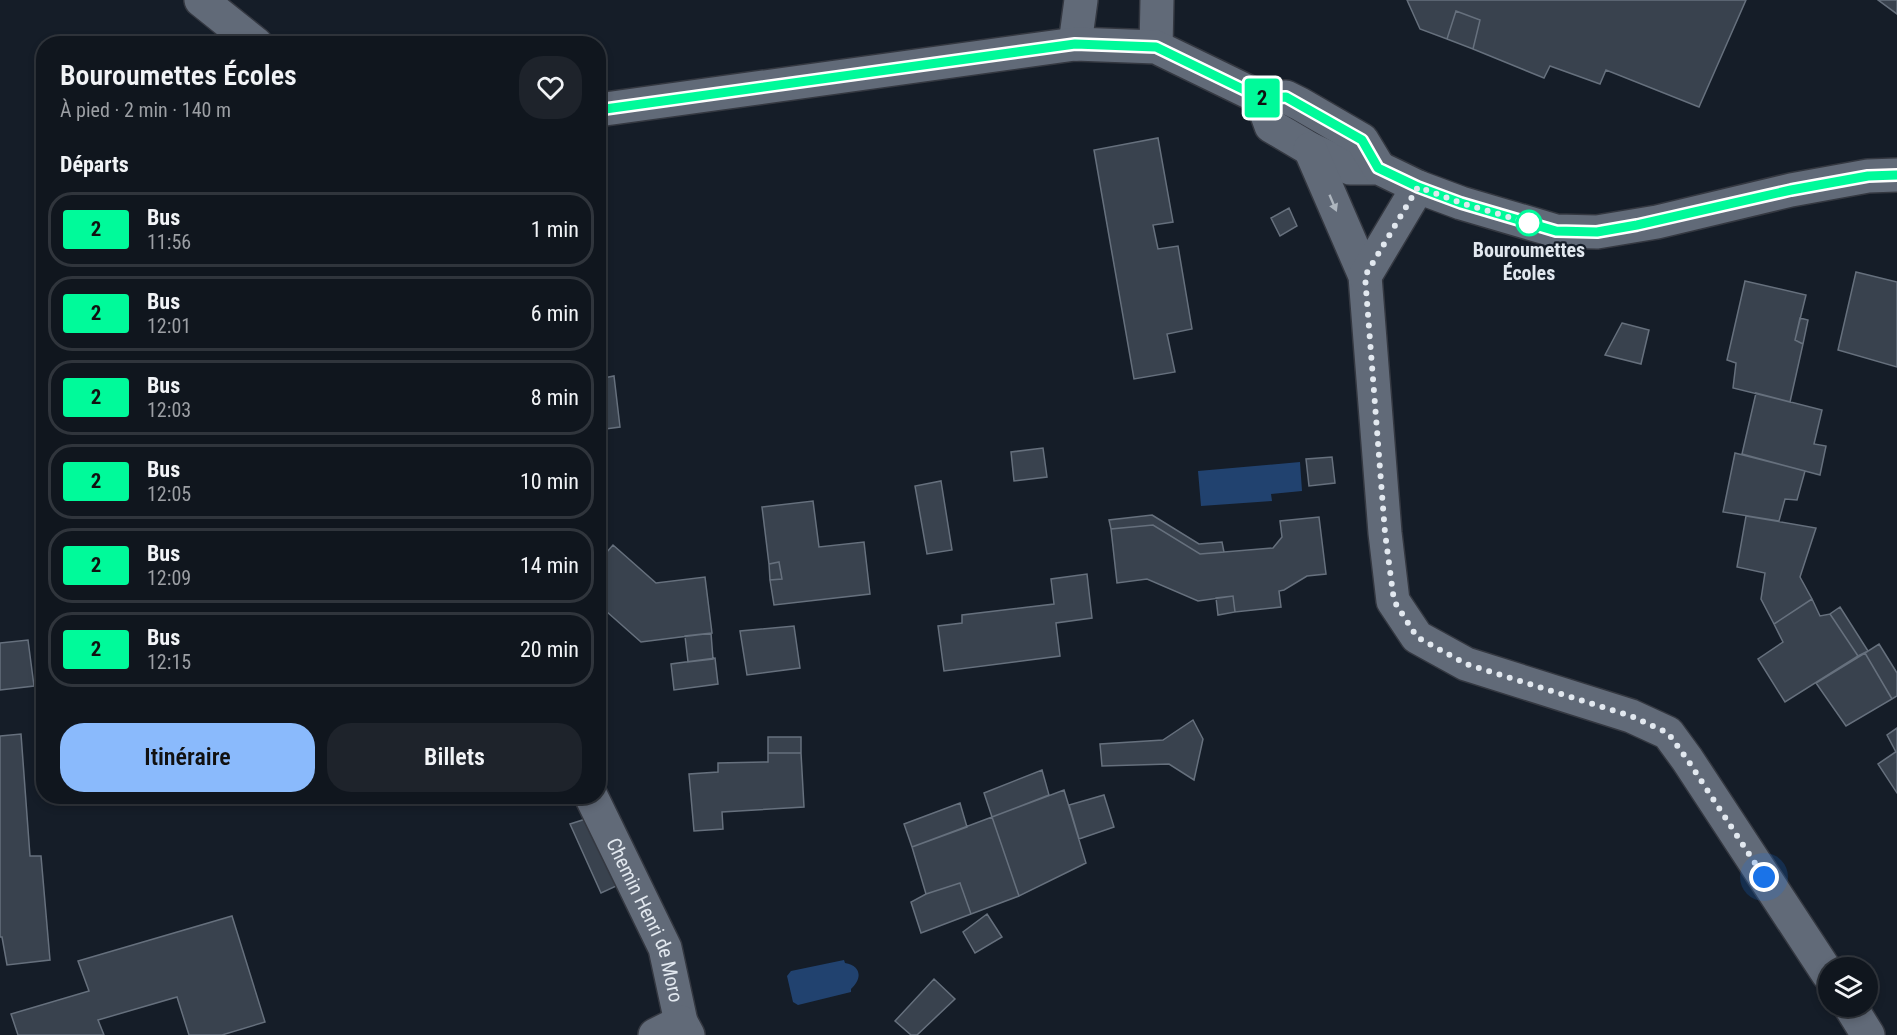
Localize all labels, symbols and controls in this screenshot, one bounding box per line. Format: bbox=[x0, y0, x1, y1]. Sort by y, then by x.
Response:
button: heart bbox=[519, 56, 582, 119]
text: Bouroumettes Écoles bbox=[60, 59, 297, 92]
line badge: 2 bbox=[1242, 78, 1282, 118]
text: 2 bbox=[1257, 86, 1267, 110]
text: À pied · 2 min · 140 m bbox=[60, 98, 231, 122]
text: Départs bbox=[60, 152, 129, 177]
one-way arrow bbox=[1329, 194, 1339, 212]
text: Bus bbox=[147, 205, 180, 230]
marker: Bouroumettes Écoles bbox=[1516, 210, 1542, 236]
text: 2 bbox=[91, 217, 101, 241]
text: 1 min bbox=[531, 217, 579, 242]
text: 11:56 bbox=[147, 230, 191, 254]
place label: Bouroumettes Écoles bbox=[1473, 238, 1585, 285]
text: Bus bbox=[147, 289, 180, 314]
text: 2 bbox=[91, 301, 101, 325]
text: 6 min bbox=[531, 301, 579, 326]
text: 12:01 bbox=[147, 314, 191, 338]
text: Bus bbox=[147, 373, 180, 398]
text: 2 bbox=[91, 385, 101, 409]
text: 8 min bbox=[531, 385, 579, 410]
text: 12:03 bbox=[147, 398, 191, 422]
text: Bus bbox=[147, 457, 180, 482]
text: 2 bbox=[91, 469, 101, 493]
text: 10 min bbox=[520, 469, 579, 494]
text: 12:05 bbox=[147, 482, 191, 506]
text: Bus bbox=[147, 541, 180, 566]
text: 2 bbox=[91, 553, 101, 577]
text: 14 min bbox=[520, 553, 579, 578]
text: 12:09 bbox=[147, 566, 191, 590]
text: Bus bbox=[147, 625, 180, 650]
text: 2 bbox=[91, 637, 101, 661]
text: 20 min bbox=[520, 637, 579, 662]
text: 12:15 bbox=[147, 650, 191, 674]
button: Itinéraire bbox=[60, 723, 315, 792]
button: Billets bbox=[327, 723, 582, 792]
street label: Chemin Henri de Moro bbox=[601, 834, 688, 1004]
your location bbox=[1749, 862, 1779, 892]
map controls bbox=[1818, 957, 1878, 1017]
button: layers bbox=[1818, 957, 1878, 1017]

